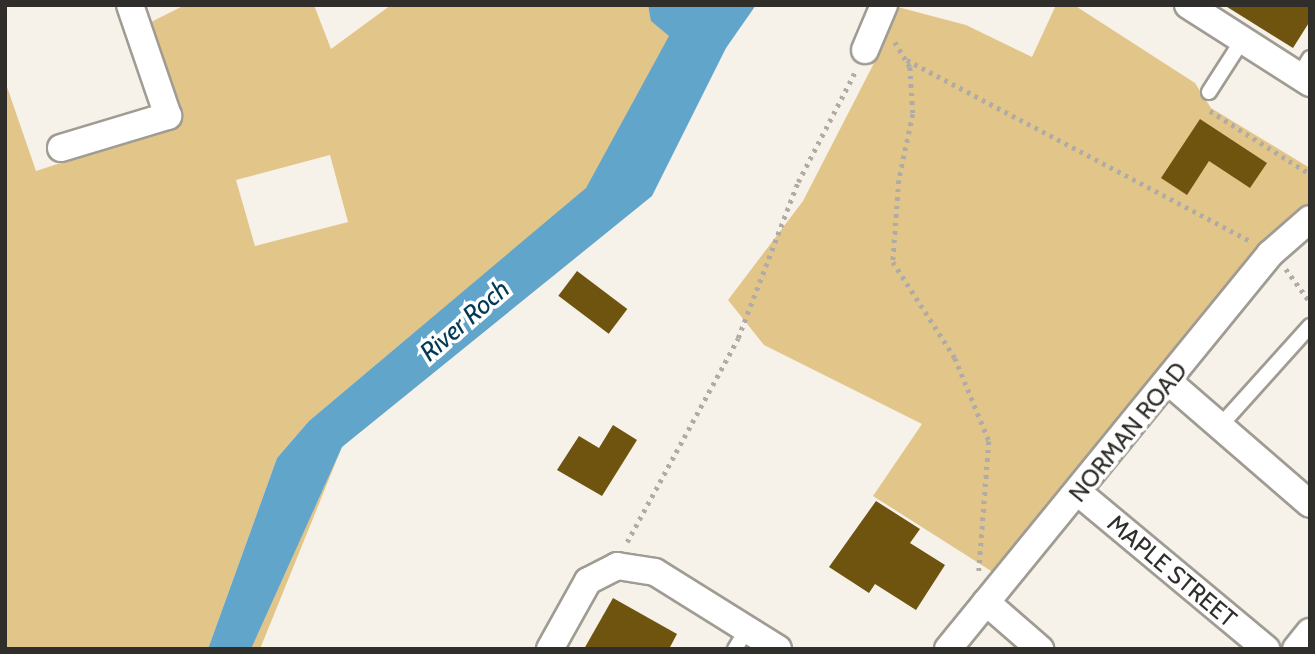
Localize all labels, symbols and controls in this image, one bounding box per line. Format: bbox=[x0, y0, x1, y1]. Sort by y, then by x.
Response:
water label: River Roch bbox=[414, 274, 516, 368]
street label: NORMAN ROAD bbox=[1063, 356, 1193, 508]
street label: MAPLE STREET bbox=[1102, 509, 1242, 633]

